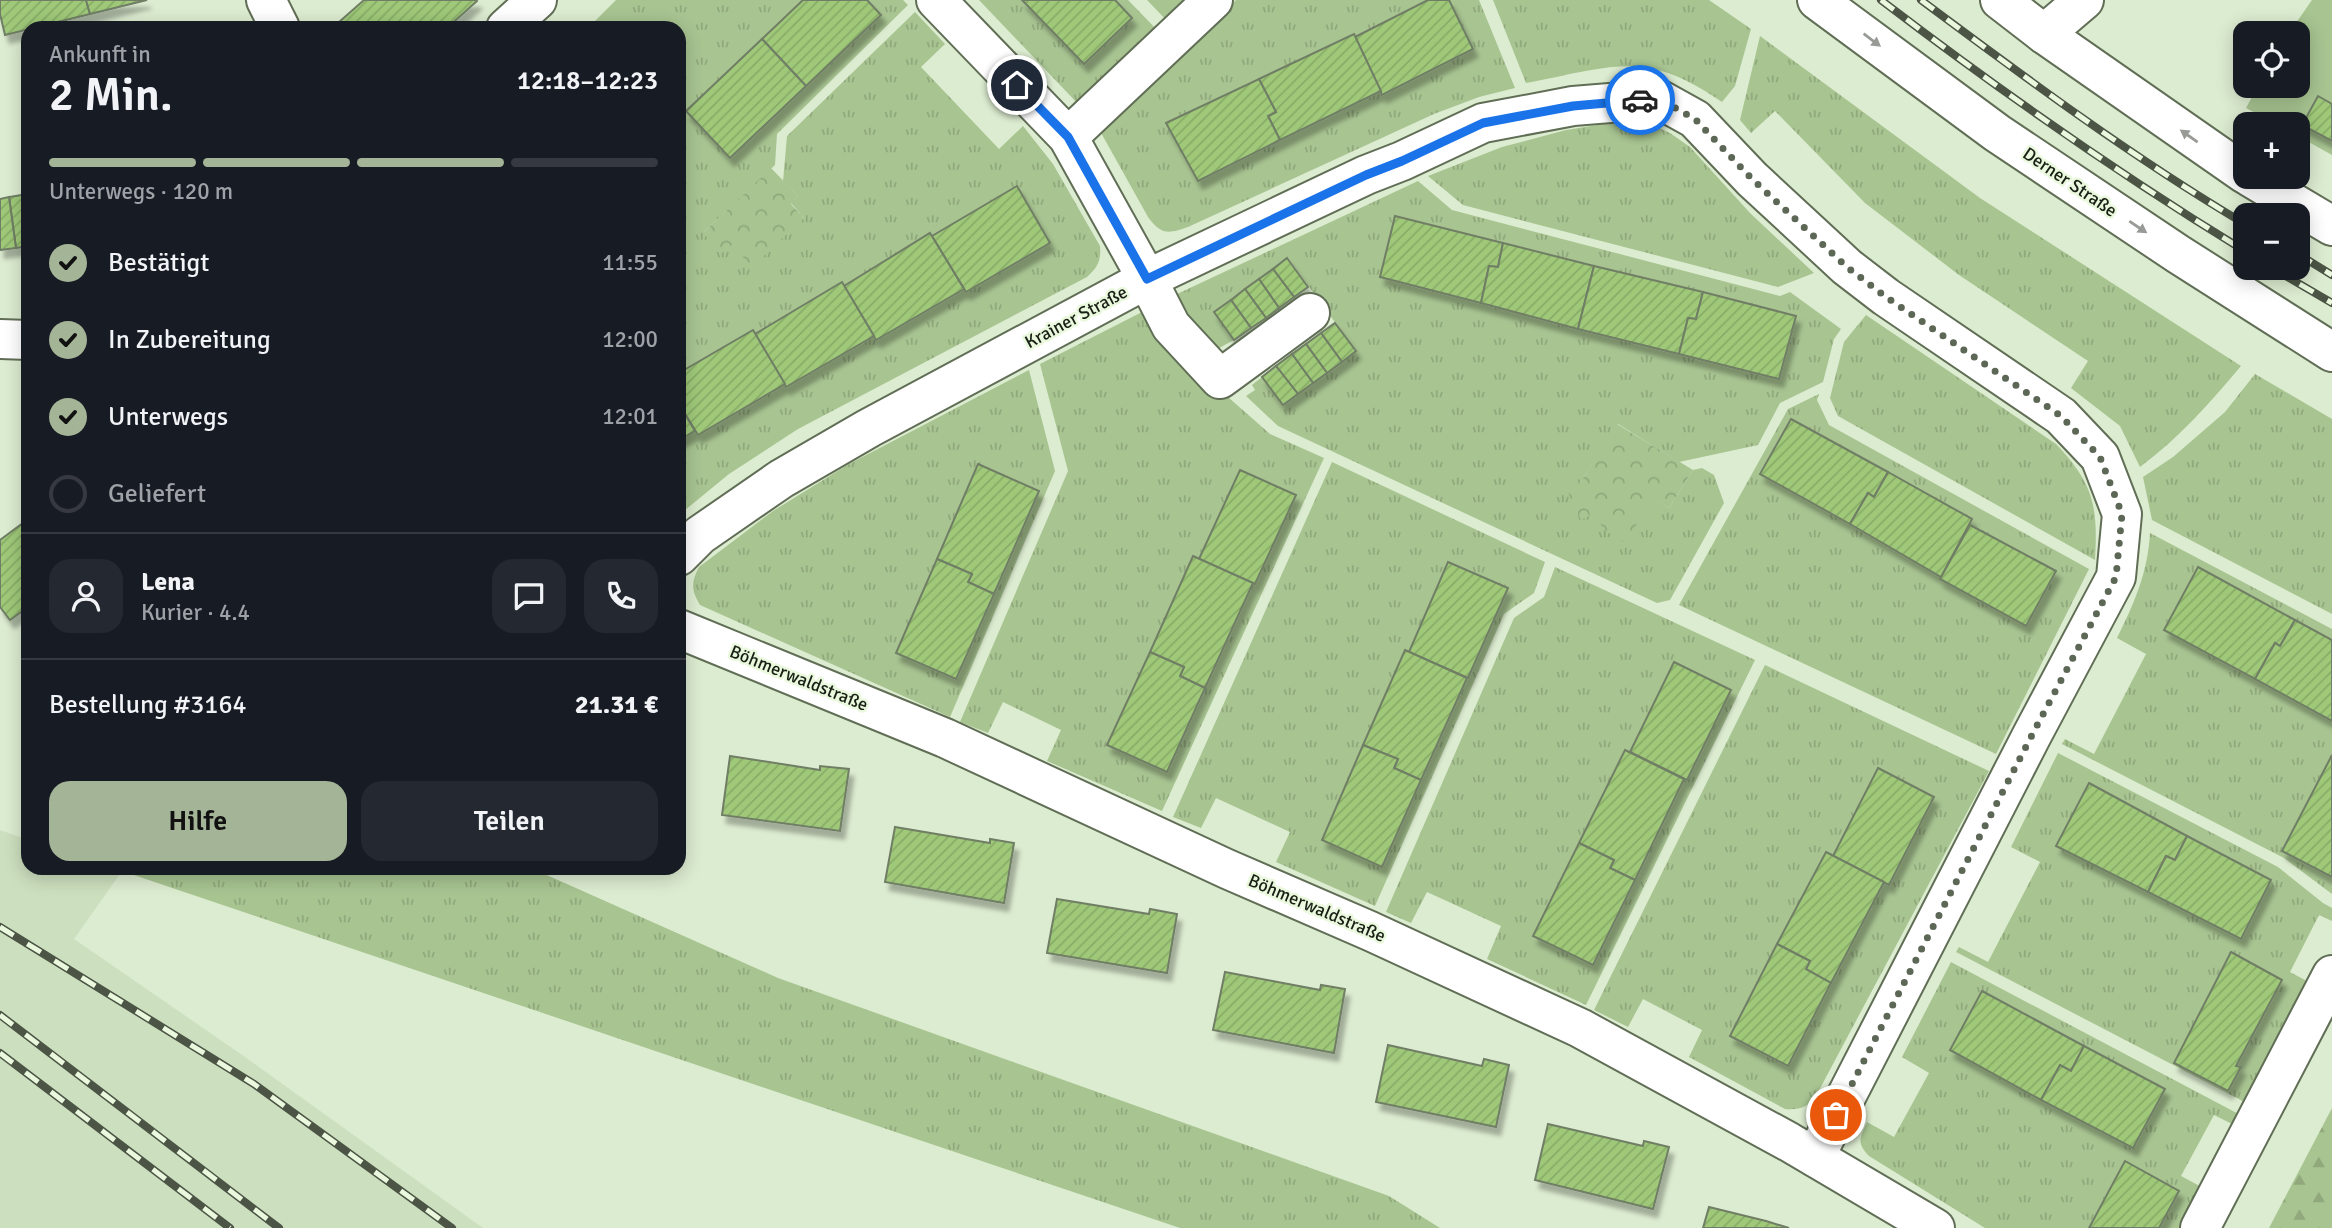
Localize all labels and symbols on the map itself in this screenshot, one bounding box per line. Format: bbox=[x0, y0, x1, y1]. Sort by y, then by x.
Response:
one-way arrow bbox=[1863, 33, 1881, 47]
pin bbox=[987, 55, 1047, 115]
courier bbox=[1605, 65, 1675, 135]
one-way arrow bbox=[2180, 129, 2198, 143]
street label: Derner Straße bbox=[2019, 142, 2121, 222]
one-way arrow bbox=[2128, 221, 2148, 234]
street label: Krainer Straße bbox=[1021, 281, 1131, 353]
street label: Böhmerwaldstraße bbox=[727, 640, 871, 716]
street label: Böhmerwaldstraße bbox=[1245, 869, 1389, 947]
pin bbox=[1806, 1085, 1866, 1145]

